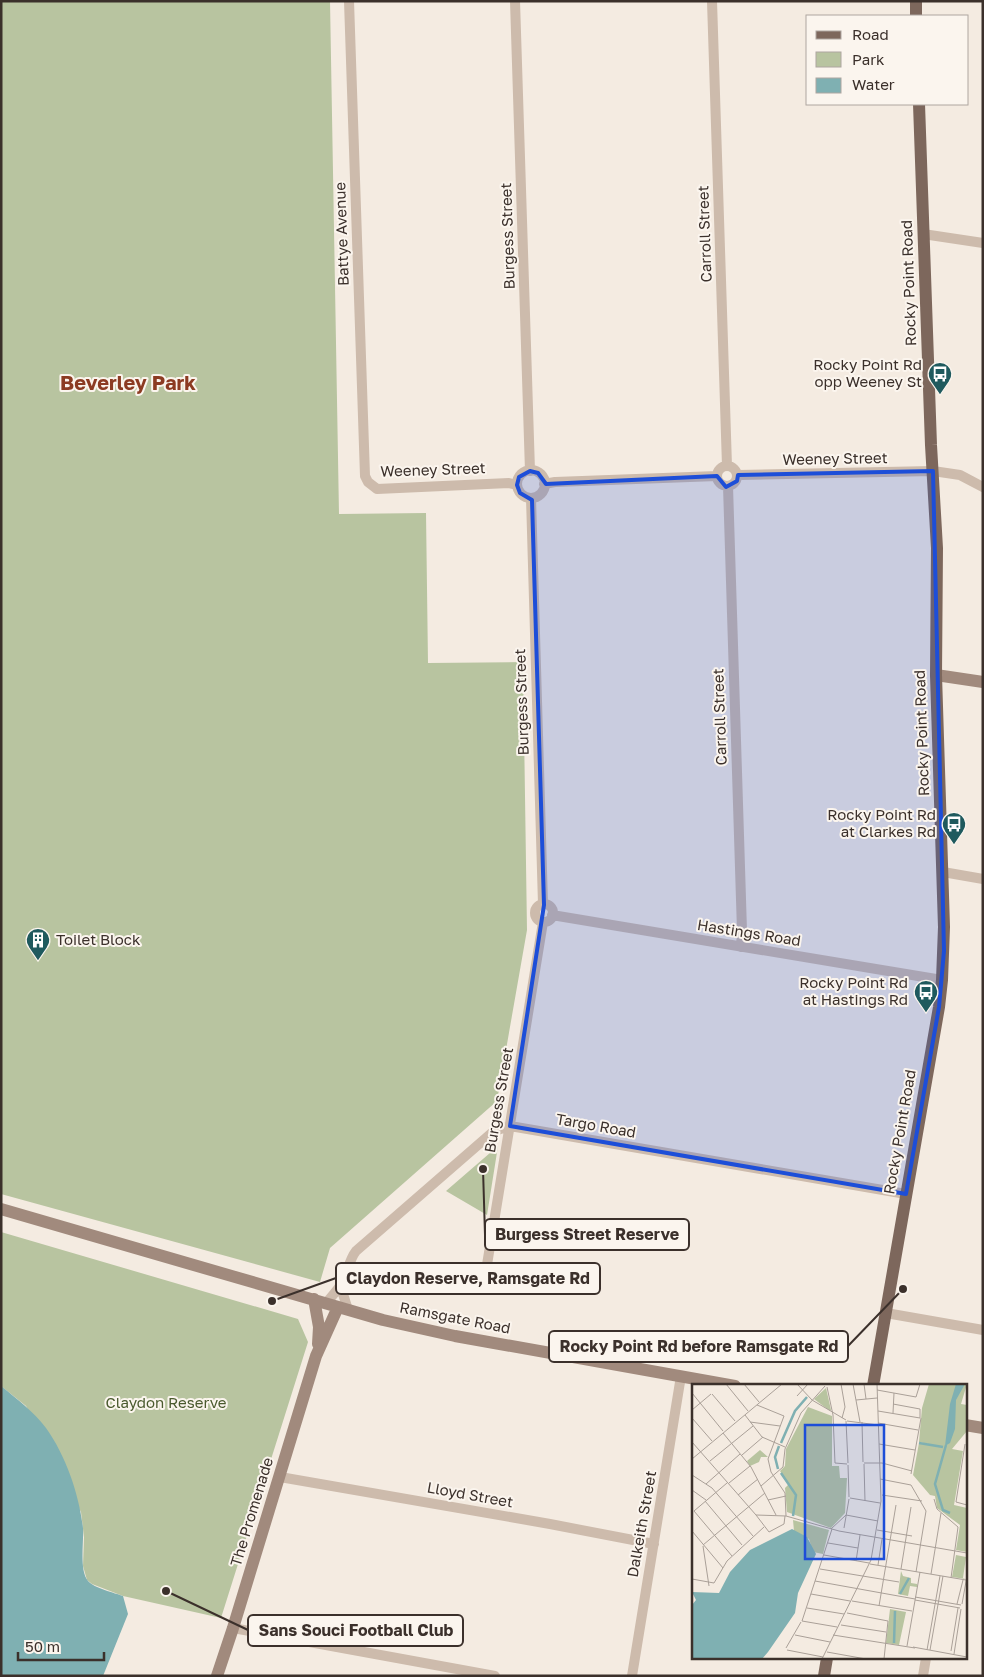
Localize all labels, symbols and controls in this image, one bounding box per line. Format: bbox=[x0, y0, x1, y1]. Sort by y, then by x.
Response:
legend bbox=[806, 15, 969, 105]
text: Road bbox=[852, 25, 889, 43]
text: Park bbox=[852, 50, 885, 68]
text: Water bbox=[852, 75, 895, 93]
street label: Battye Avenue bbox=[330, 181, 352, 286]
street label: Burgess Street bbox=[496, 182, 518, 290]
street label: Carroll Street bbox=[693, 185, 715, 283]
street label: Rocky Point Road bbox=[897, 220, 919, 346]
place label: Rocky Point Rd opp Weeney St bbox=[813, 355, 922, 390]
bus stop icon: Rocky Point Rd opp Weeney St bbox=[927, 361, 953, 395]
district label: Beverley Park bbox=[60, 370, 196, 394]
street label: Weeney Street bbox=[782, 448, 888, 468]
street label: Weeney Street bbox=[380, 458, 486, 480]
street label: Burgess Street bbox=[510, 648, 532, 756]
street label: Carroll Street bbox=[708, 668, 730, 766]
street label: Rocky Point Road bbox=[910, 670, 932, 796]
place label: Rocky Point Rd at Clarkes Rd bbox=[827, 805, 936, 840]
bus stop icon: Rocky Point Rd at Clarkes Rd bbox=[941, 811, 967, 845]
street label: Hastings Road bbox=[696, 915, 802, 949]
building icon: Toilet Block bbox=[25, 927, 51, 961]
place label: Toilet Block bbox=[56, 930, 141, 948]
place label: Rocky Point Rd at Hastings Rd bbox=[799, 973, 908, 1008]
bus stop icon: Rocky Point Rd at Hastings Rd bbox=[913, 979, 939, 1013]
street label: Burgess Street bbox=[480, 1046, 516, 1154]
street label: Rocky Point Road bbox=[879, 1068, 919, 1196]
street label: Targo Road bbox=[555, 1109, 638, 1141]
callout: Burgess Street Reserve bbox=[485, 1219, 689, 1250]
text: Burgess Street Reserve bbox=[495, 1224, 679, 1244]
callout: Claydon Reserve, Ramsgate Rd bbox=[336, 1263, 600, 1294]
text: Claydon Reserve, Ramsgate Rd bbox=[346, 1268, 590, 1288]
street label: Ramsgate Road bbox=[398, 1297, 512, 1337]
callout: Rocky Point Rd before Ramsgate Rd bbox=[549, 1331, 848, 1362]
text: Rocky Point Rd before Ramsgate Rd bbox=[560, 1336, 839, 1356]
inset map bbox=[692, 1384, 966, 1660]
park label: Claydon Reserve bbox=[106, 1393, 227, 1411]
street label: The Promenade bbox=[226, 1455, 276, 1568]
street label: Dalkeith Street bbox=[623, 1469, 659, 1579]
street label: Lloyd Street bbox=[426, 1478, 515, 1510]
callout: Sans Souci Football Club bbox=[248, 1615, 463, 1646]
text: Sans Souci Football Club bbox=[259, 1620, 454, 1640]
scale bar bbox=[18, 1630, 104, 1662]
text: 50 m bbox=[25, 1637, 60, 1655]

